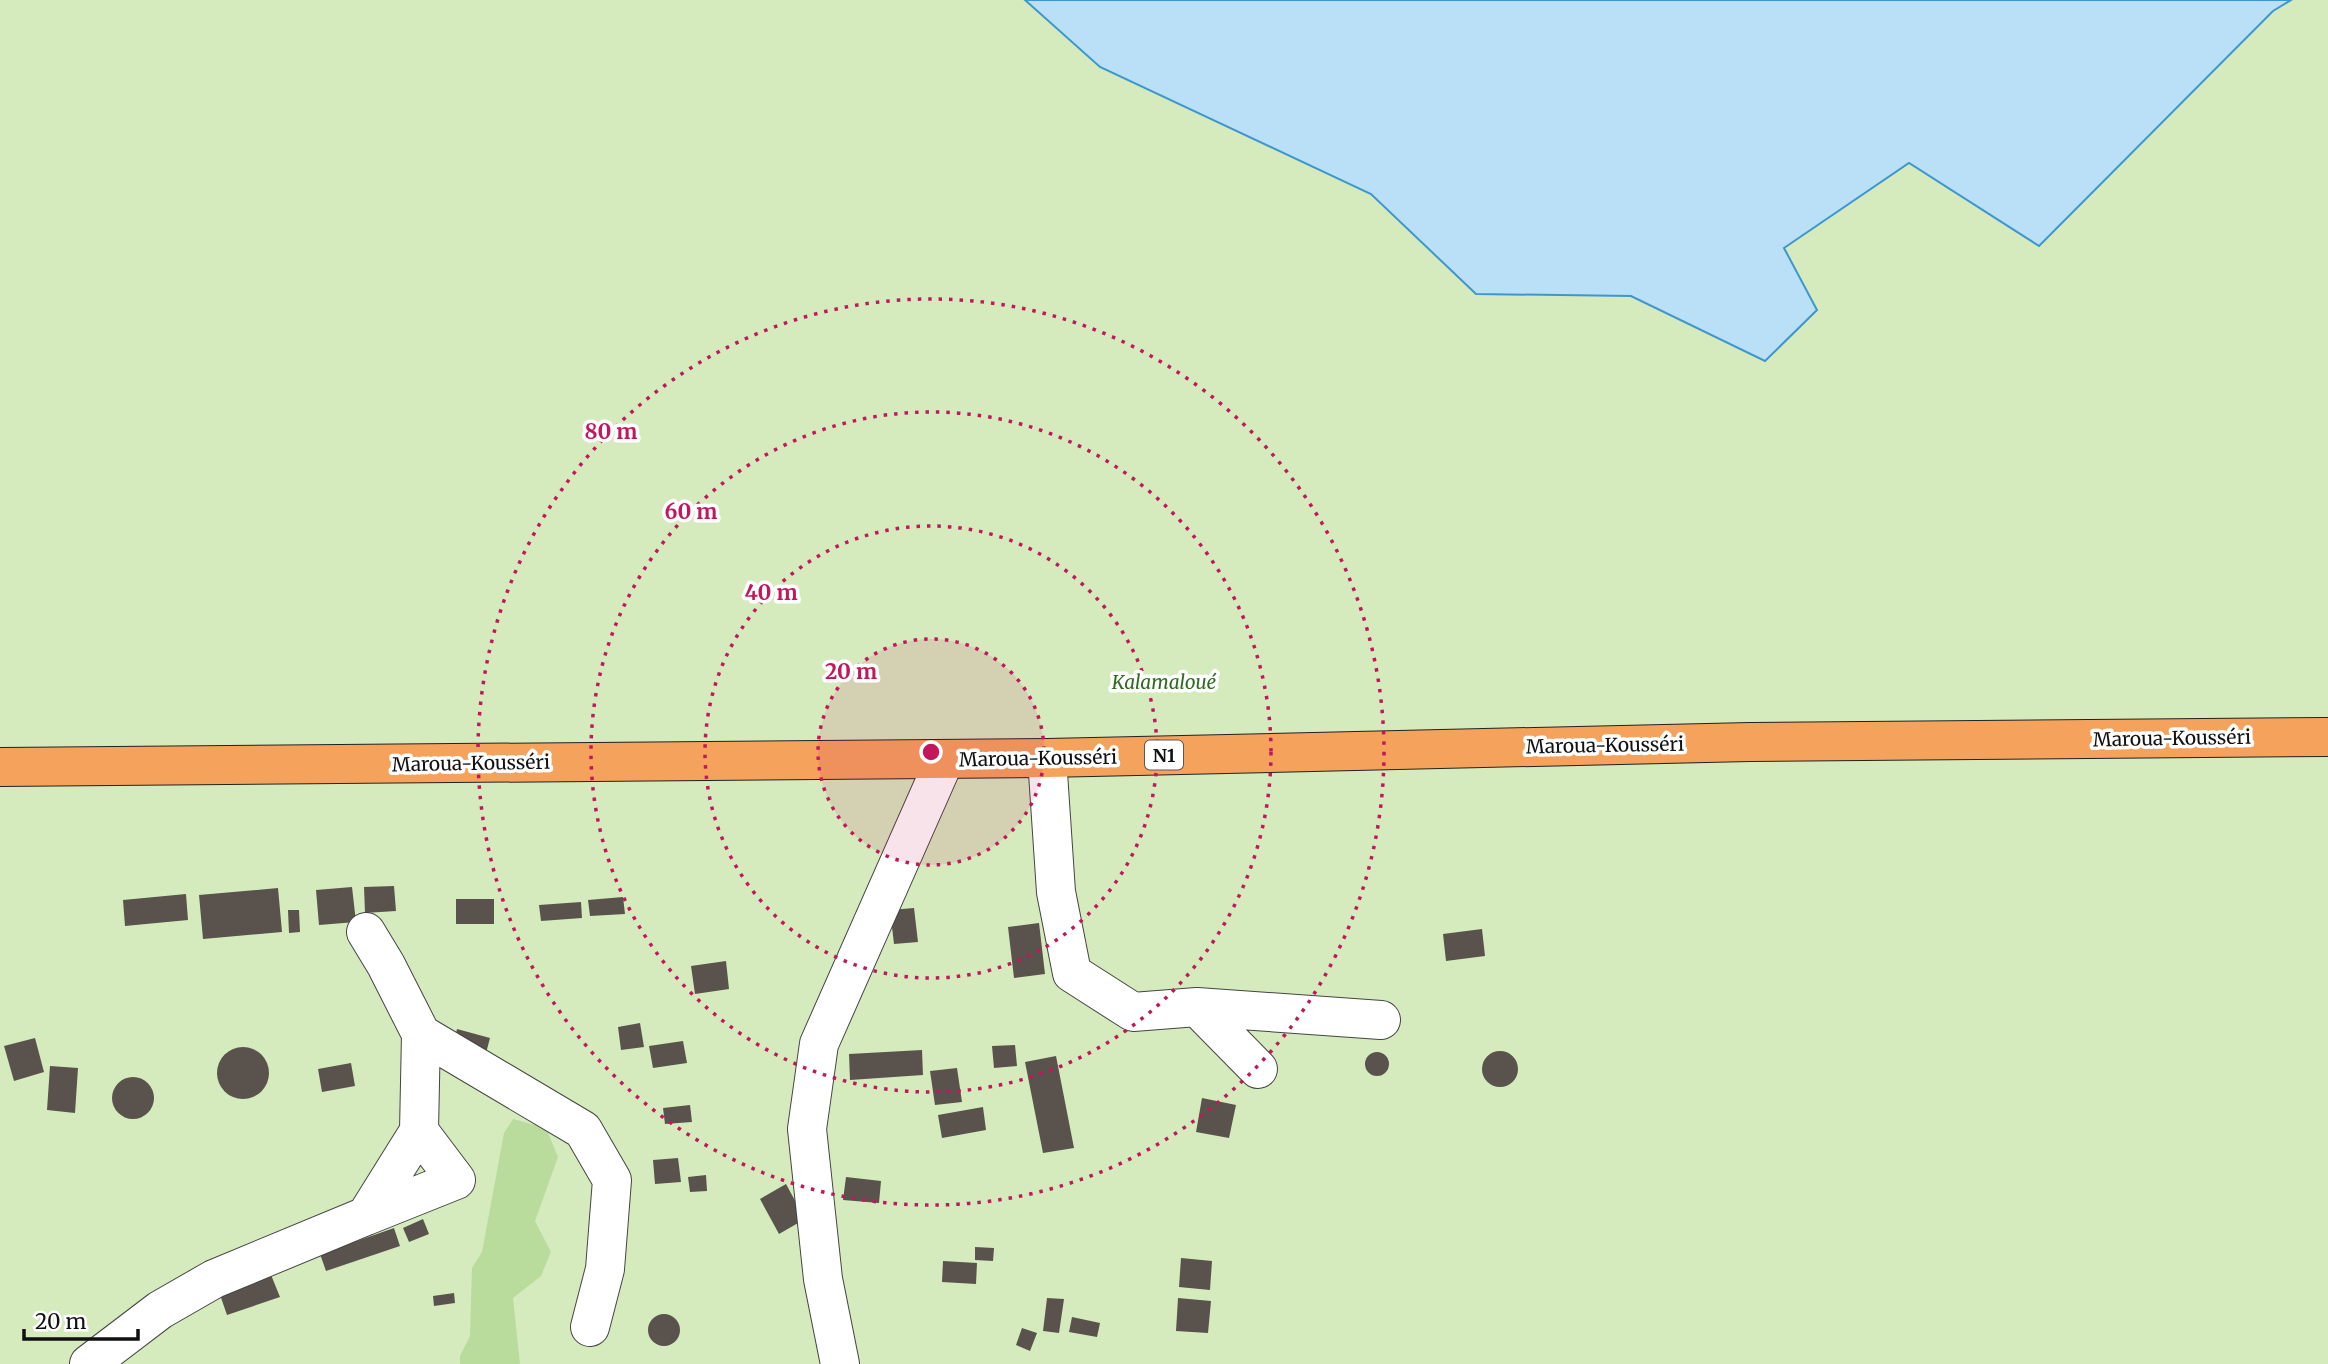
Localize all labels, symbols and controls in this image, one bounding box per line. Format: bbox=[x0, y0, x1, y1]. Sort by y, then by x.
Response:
text: 80 m bbox=[585, 418, 637, 445]
text: 60 m bbox=[665, 498, 717, 525]
text: 40 m bbox=[744, 579, 798, 606]
text: 20 m bbox=[825, 658, 877, 685]
park label: Kalamaloué bbox=[1111, 670, 1217, 694]
street label: Maroua-Kousséri bbox=[2093, 725, 2251, 751]
street label: Maroua-Kousséri bbox=[1526, 732, 1684, 758]
centre of rings bbox=[919, 740, 943, 764]
road number: N1 bbox=[1145, 740, 1183, 770]
street label: Maroua-Kousséri bbox=[959, 745, 1117, 771]
street label: Maroua-Kousséri bbox=[392, 750, 550, 776]
scale bar bbox=[24, 1298, 138, 1342]
text: 20 m bbox=[35, 1308, 87, 1335]

